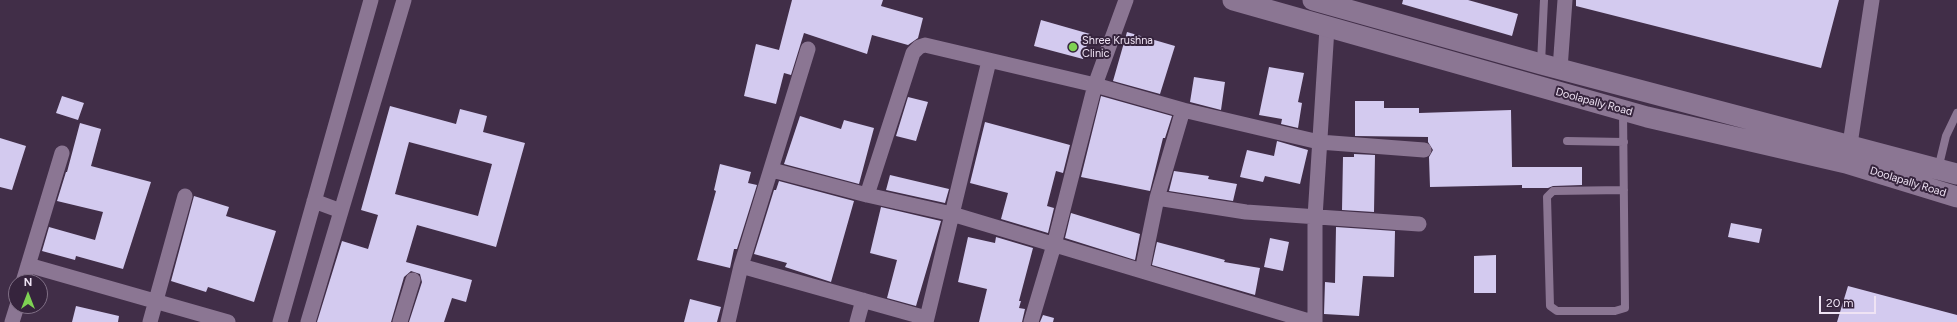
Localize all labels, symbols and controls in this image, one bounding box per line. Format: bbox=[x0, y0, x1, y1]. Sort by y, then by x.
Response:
place label: Shree Krushna Clinic bbox=[1082, 34, 1153, 60]
marker: Shree Krushna Clinic bbox=[1067, 41, 1079, 53]
street label: Doolapally Road bbox=[1554, 85, 1634, 119]
street label: Doolapally Road bbox=[1868, 164, 1948, 200]
north arrow bbox=[8, 274, 48, 314]
text: N bbox=[24, 276, 32, 289]
scale bar bbox=[1821, 288, 1878, 314]
text: 20 m bbox=[1826, 296, 1854, 310]

